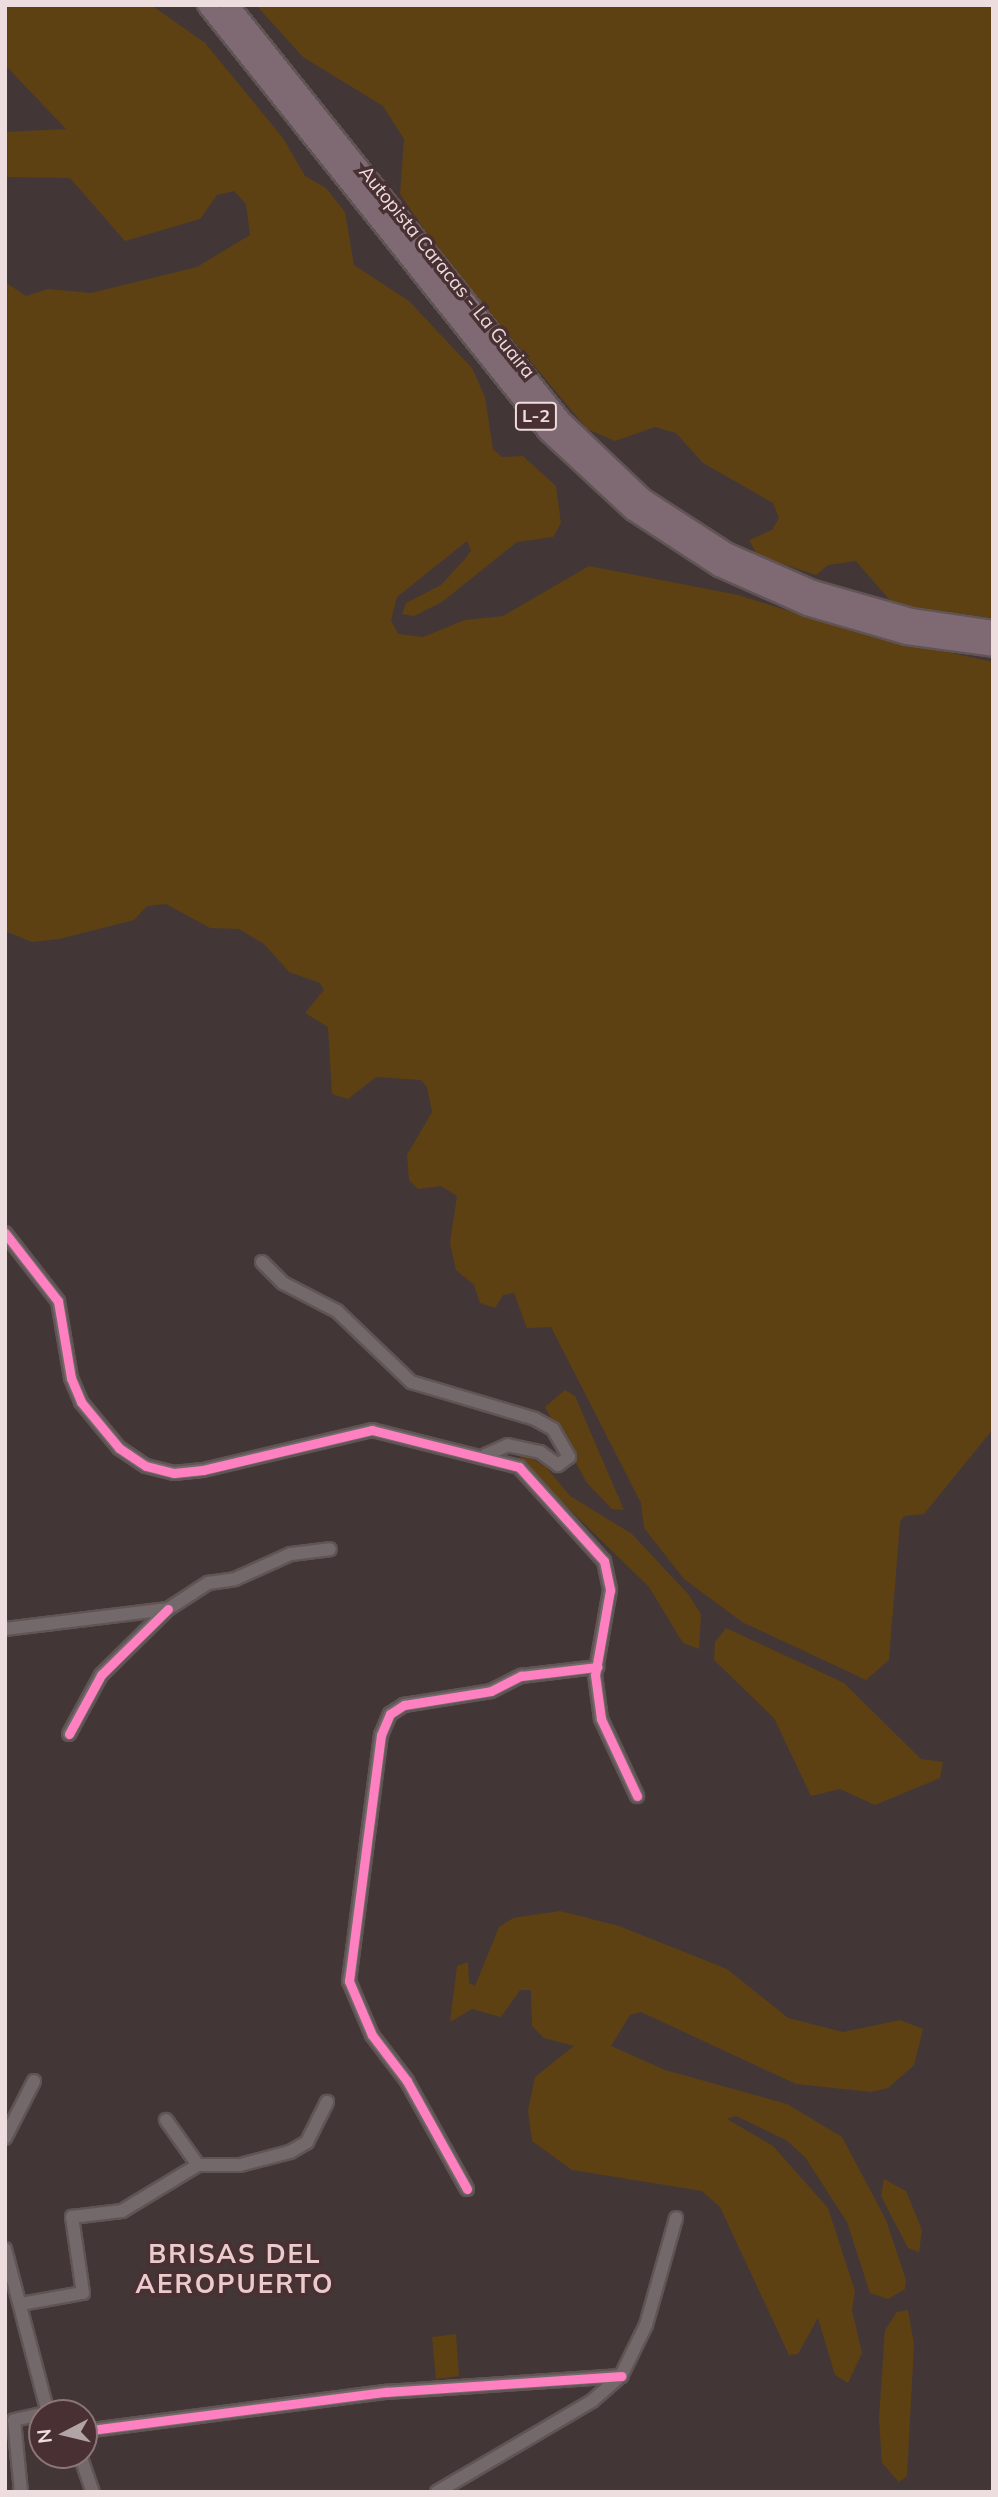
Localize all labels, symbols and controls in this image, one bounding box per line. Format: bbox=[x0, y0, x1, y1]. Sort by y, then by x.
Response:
street label: Autopista Caracas - La Guaira bbox=[354, 161, 540, 383]
road number: L-2 bbox=[513, 402, 559, 430]
district label: BRISAS DEL AEROPUERTO bbox=[137, 2238, 333, 2300]
north arrow bbox=[28, 2399, 98, 2469]
text: N bbox=[31, 2428, 57, 2445]

